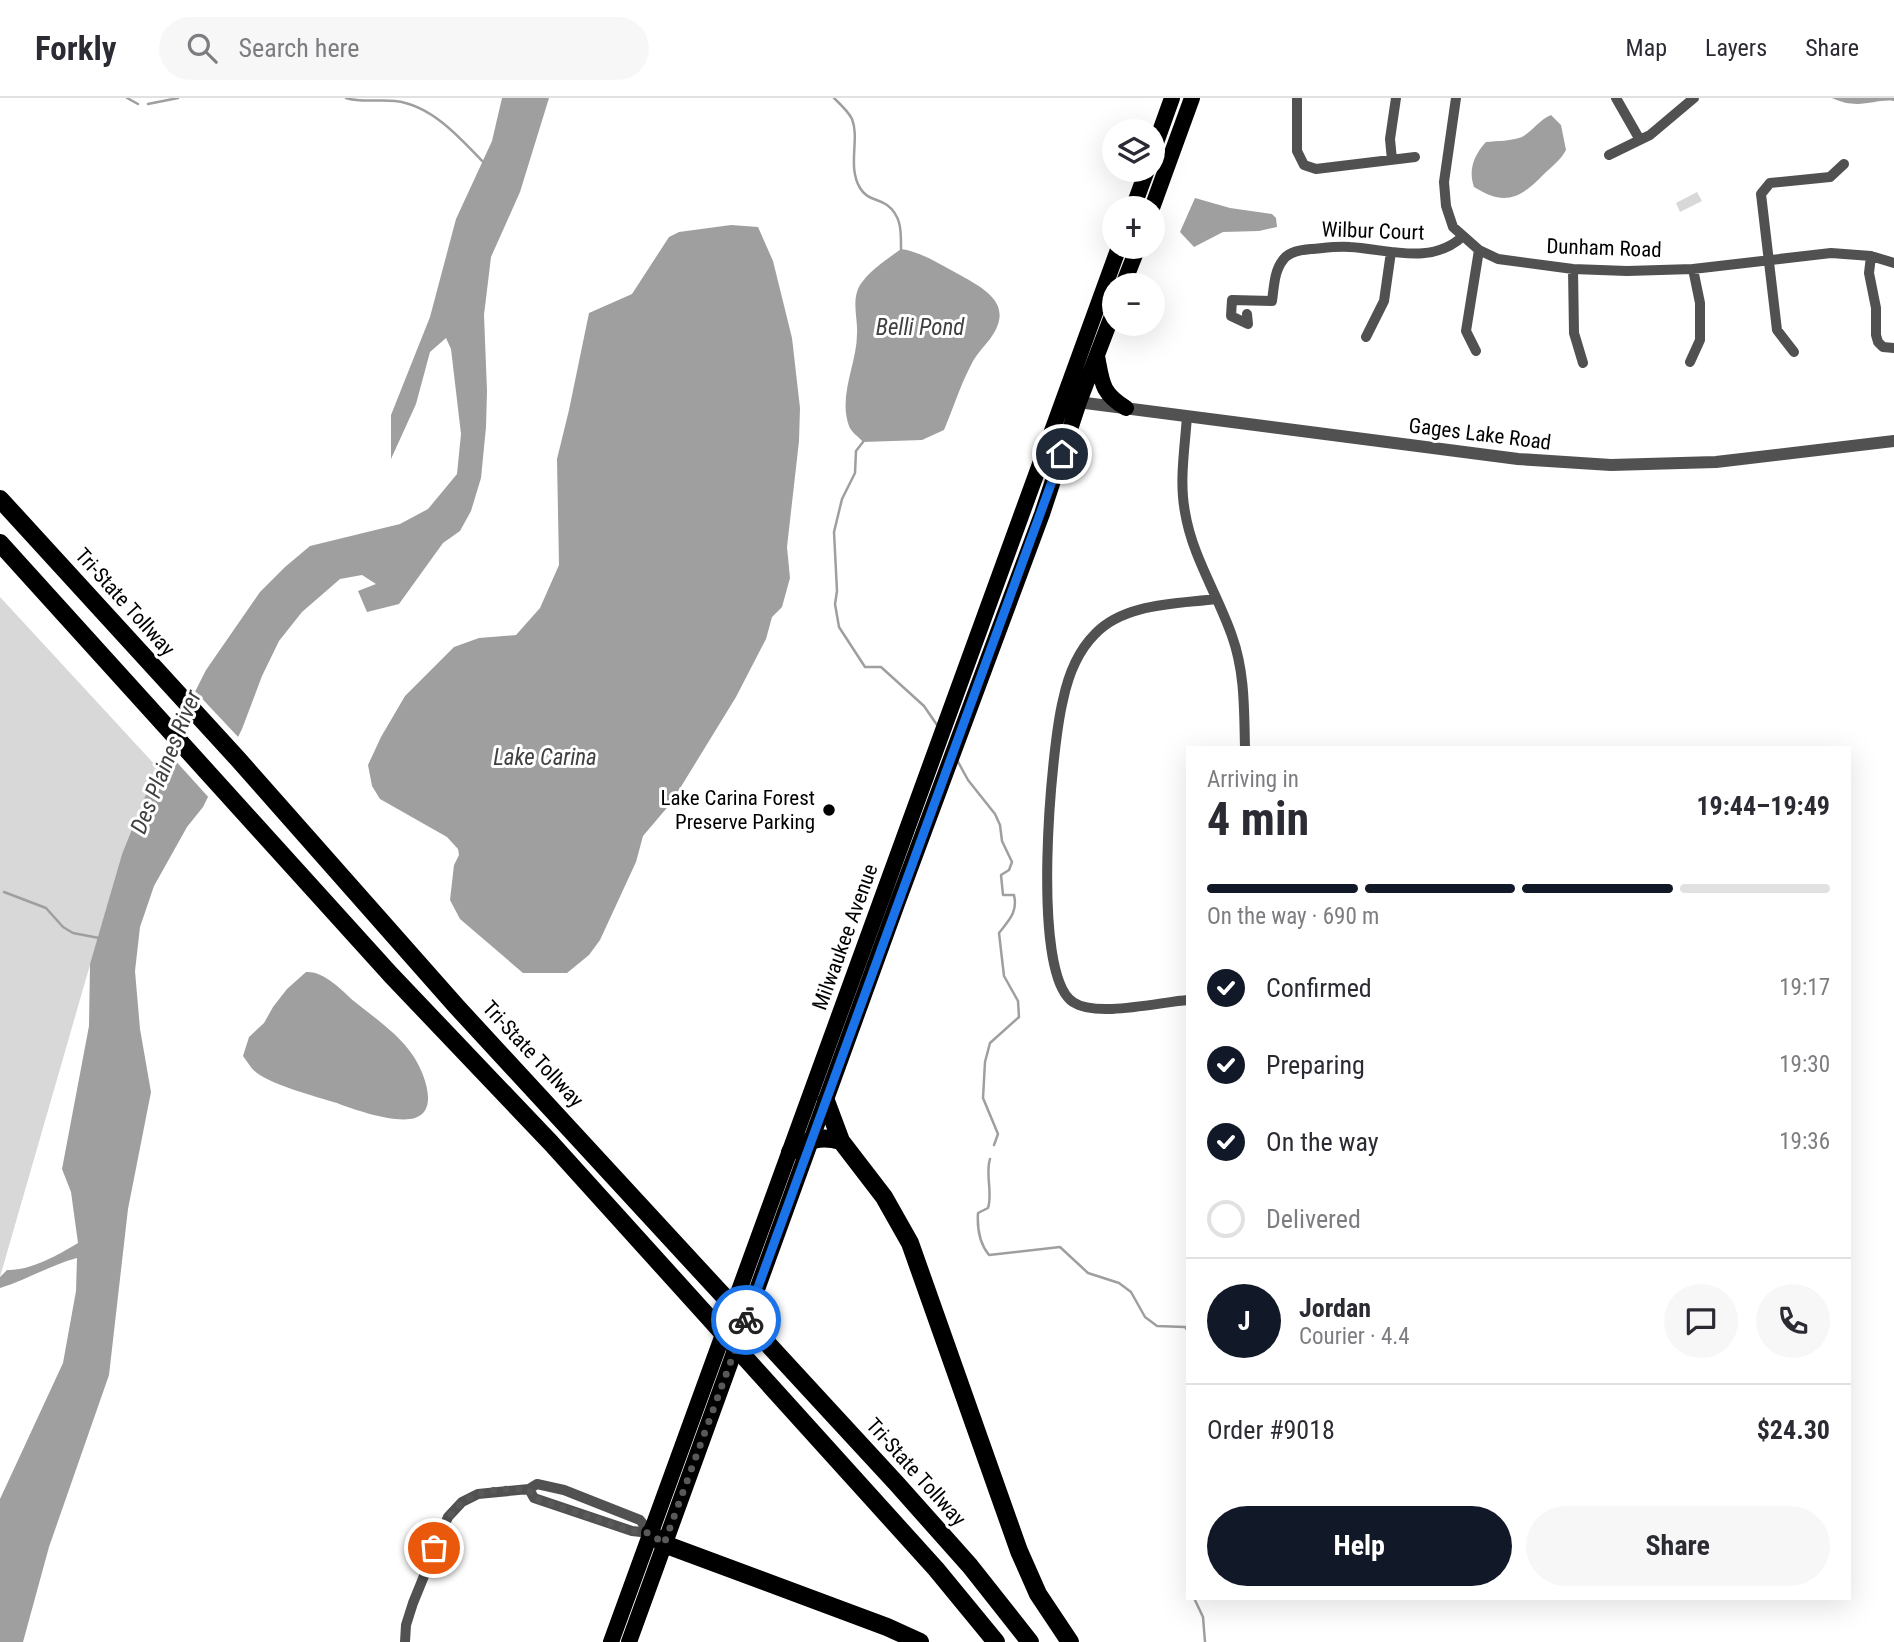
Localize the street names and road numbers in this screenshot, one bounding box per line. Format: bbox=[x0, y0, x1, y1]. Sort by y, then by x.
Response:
street label: Wilbur Court bbox=[1321, 217, 1425, 245]
street label: Dunham Road bbox=[1546, 234, 1662, 262]
street label: Gages Lake Road bbox=[1407, 413, 1553, 455]
street label: Tri-State Tollway bbox=[70, 543, 180, 661]
street label: Milwaukee Avenue bbox=[807, 861, 883, 1013]
street label: Tri-State Tollway bbox=[478, 996, 589, 1112]
street label: Tri-State Tollway bbox=[861, 1413, 971, 1531]

